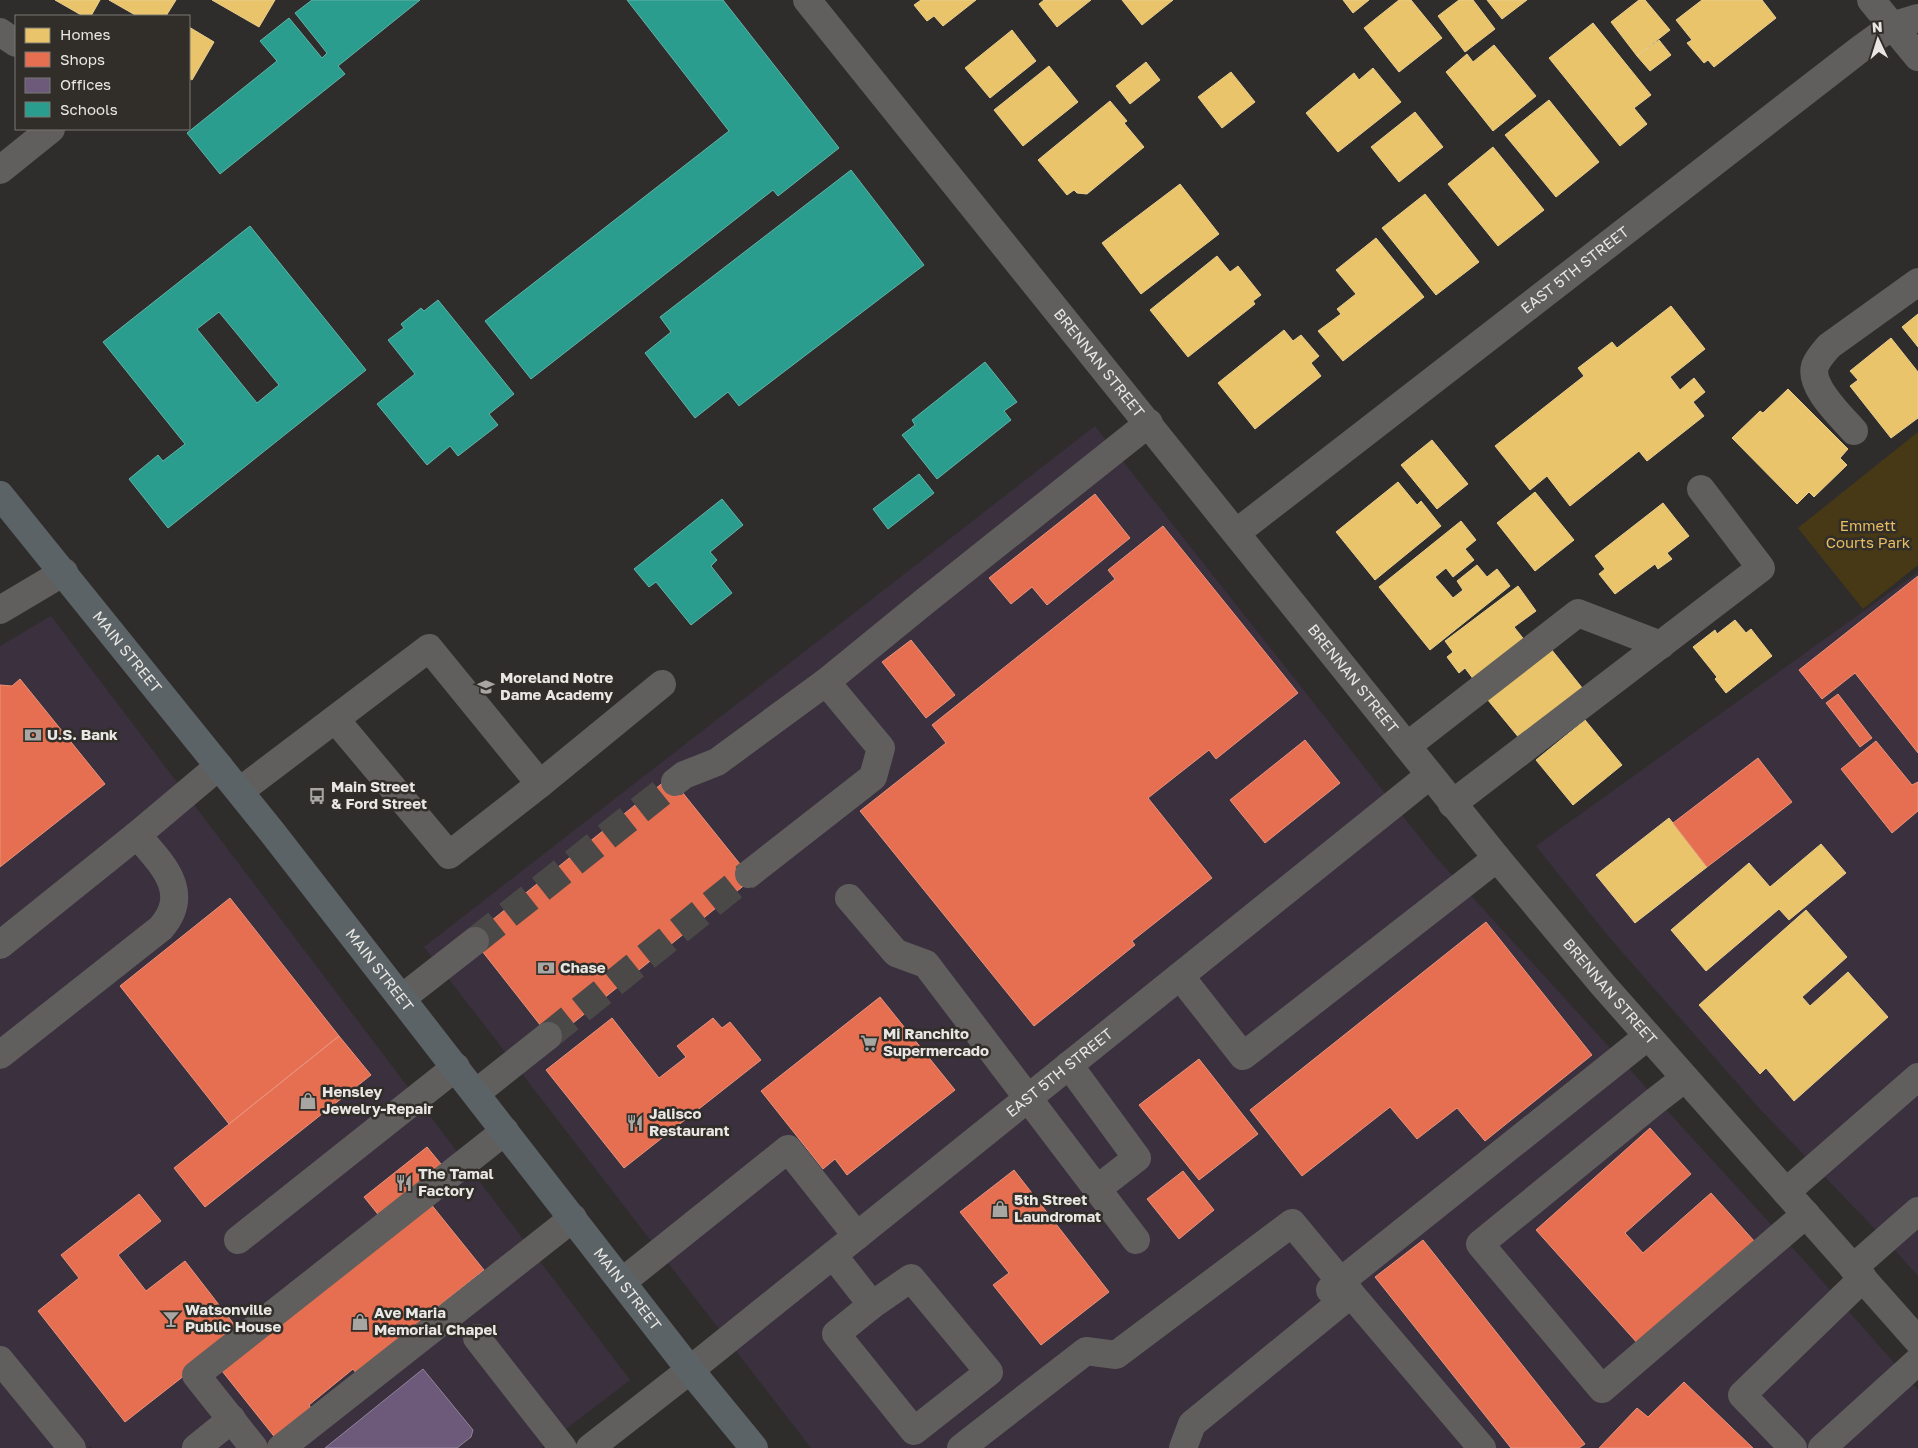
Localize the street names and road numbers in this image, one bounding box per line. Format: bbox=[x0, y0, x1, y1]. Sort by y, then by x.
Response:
street label: EAST 5TH STREET bbox=[1517, 222, 1632, 317]
street label: BRENNAN STREET bbox=[1051, 305, 1149, 420]
street label: MAIN STREET bbox=[89, 607, 166, 696]
street label: BRENNAN STREET bbox=[1305, 620, 1403, 736]
street label: MAIN STREET bbox=[342, 925, 418, 1014]
street label: BRENNAN STREET bbox=[1560, 934, 1661, 1048]
street label: EAST 5TH STREET bbox=[1002, 1024, 1116, 1120]
street label: MAIN STREET bbox=[590, 1244, 666, 1333]

